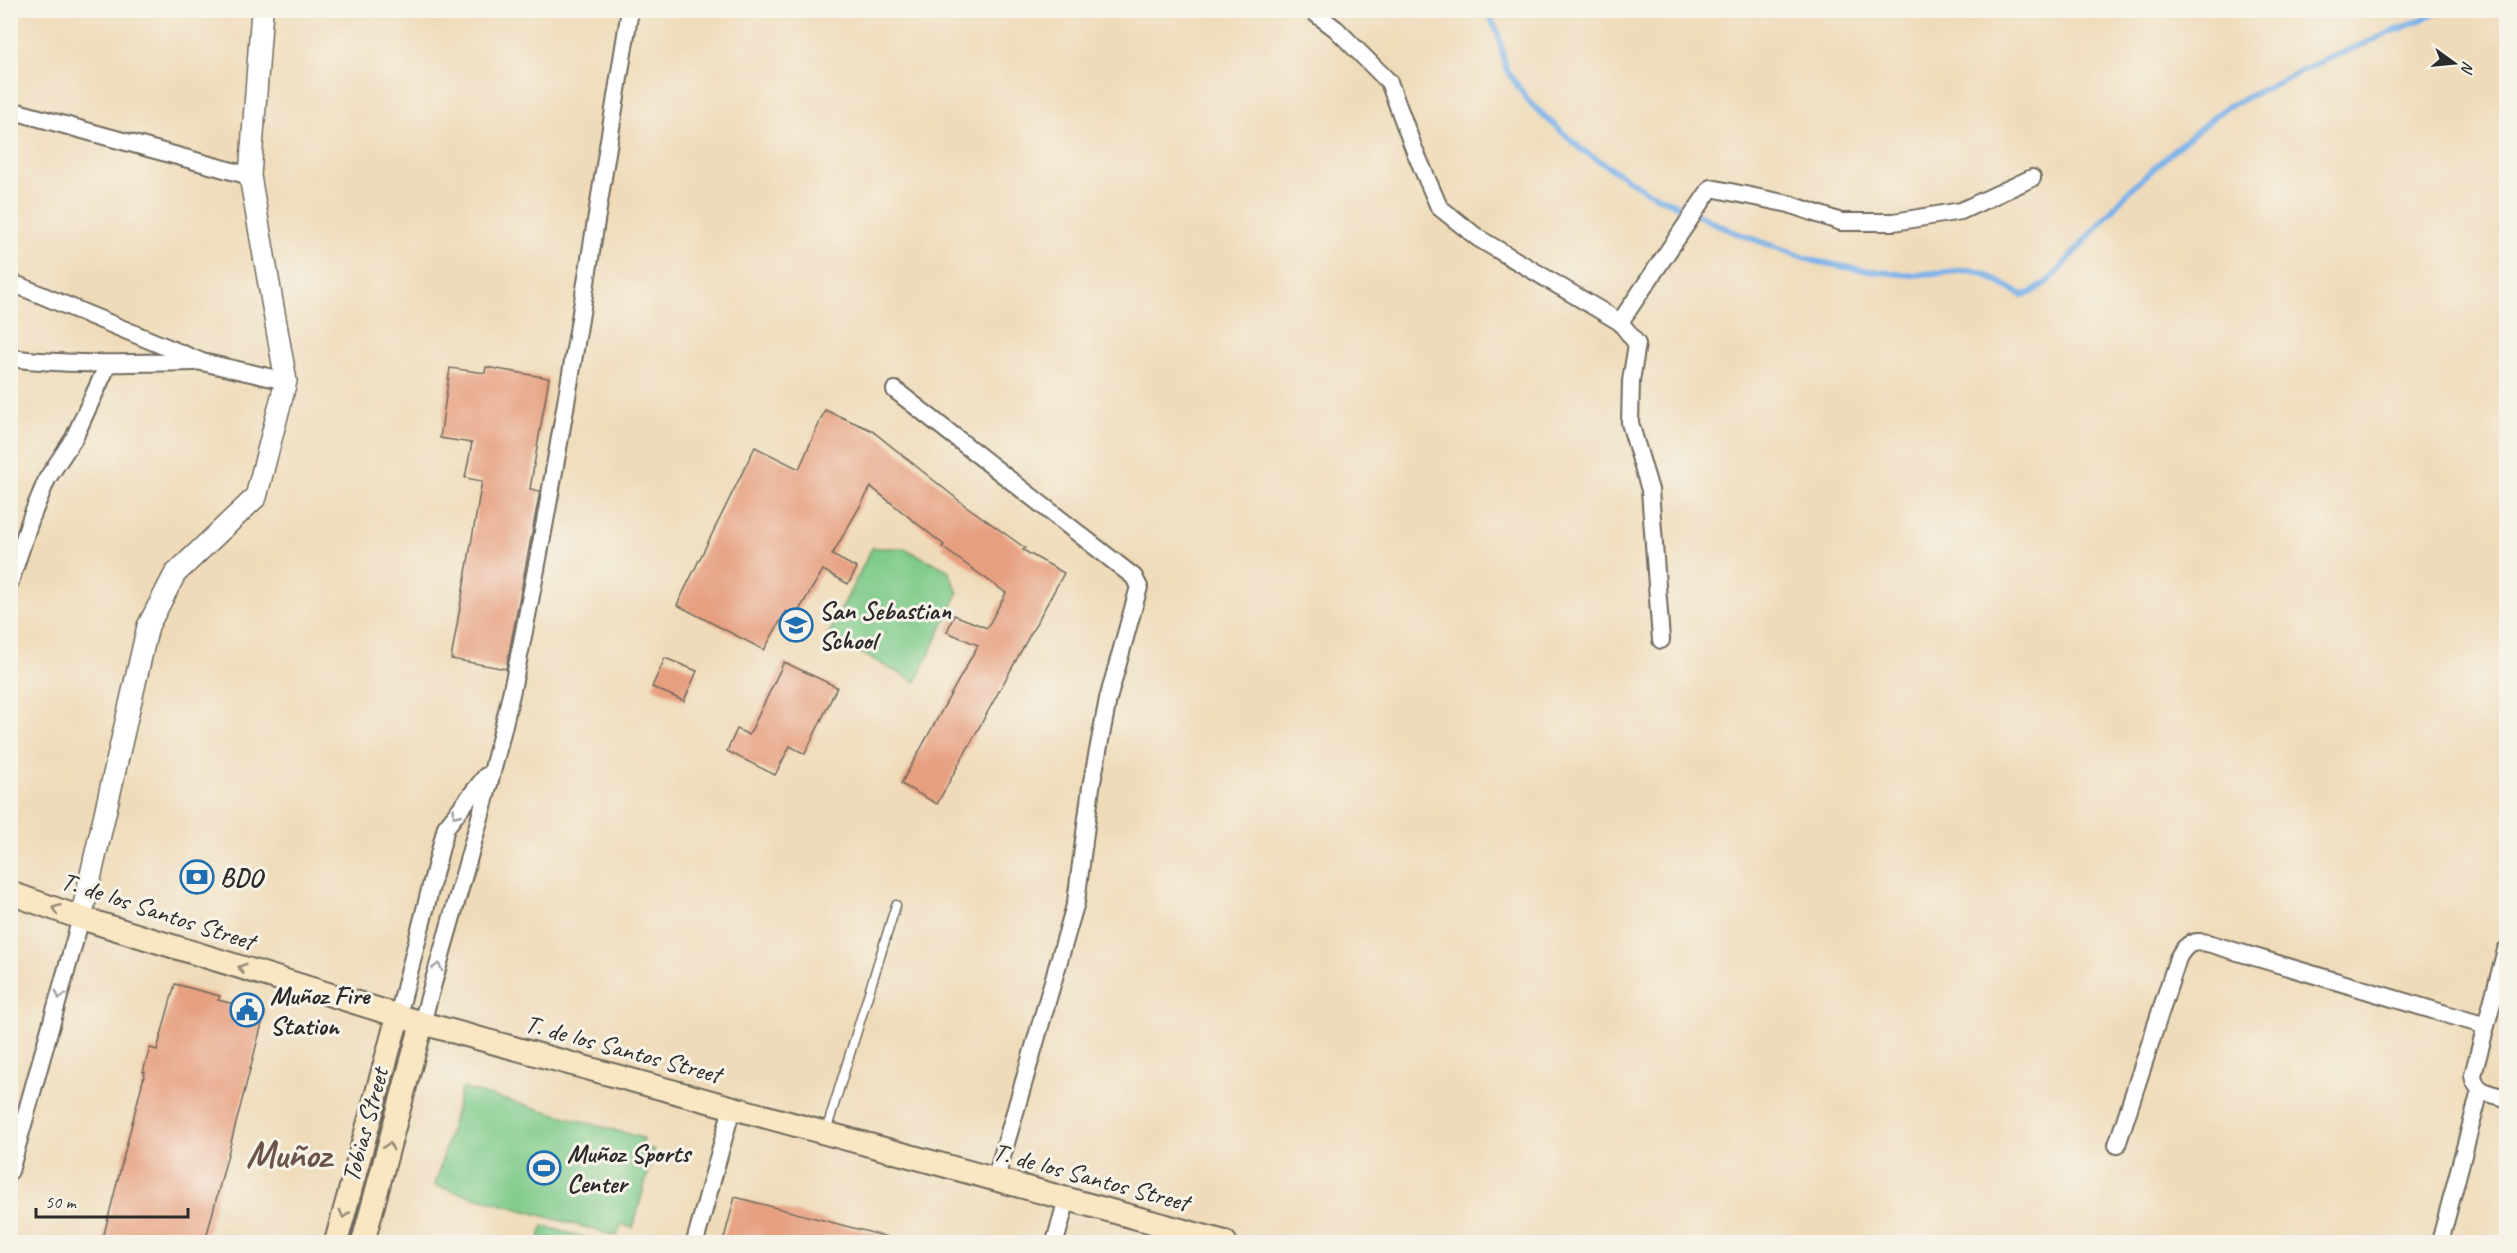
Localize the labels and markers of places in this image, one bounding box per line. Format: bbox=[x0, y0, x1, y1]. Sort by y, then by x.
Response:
place label: San Sebastian School bbox=[819, 594, 952, 657]
school or university icon: San Sebastian School bbox=[778, 607, 814, 643]
bank icon: BDO bbox=[179, 859, 215, 895]
place label: BDO bbox=[220, 861, 266, 894]
place label: Muñoz Fire Station bbox=[270, 979, 371, 1042]
public building icon: Muñoz Fire Station bbox=[229, 992, 265, 1028]
place label: Muñoz Sports Center bbox=[567, 1137, 693, 1200]
sports icon: Muñoz Sports Center bbox=[526, 1150, 562, 1186]

